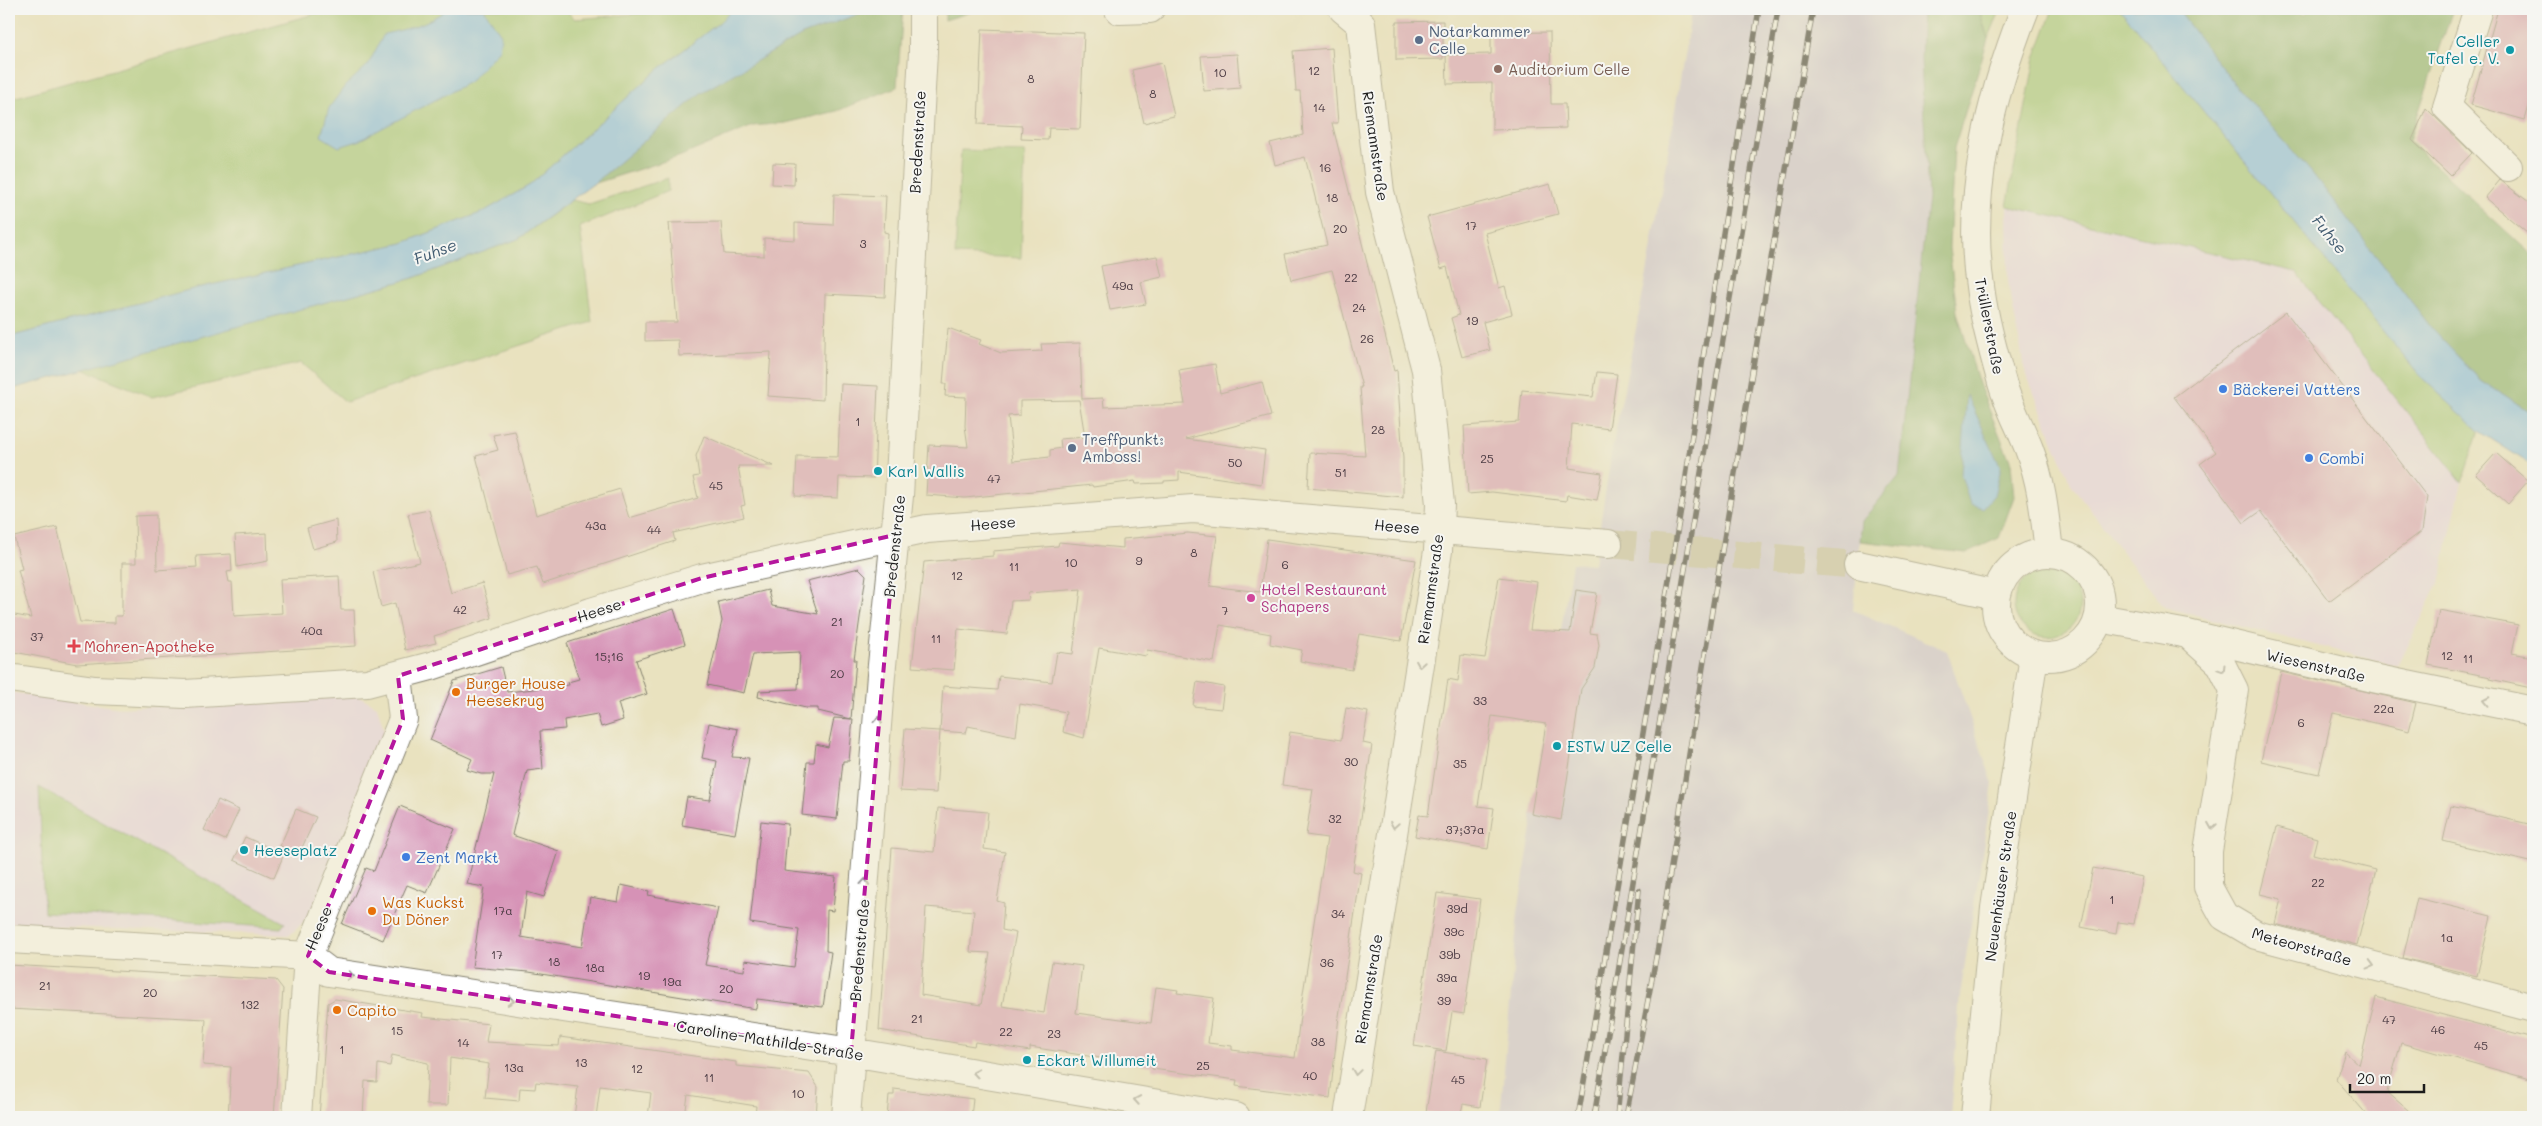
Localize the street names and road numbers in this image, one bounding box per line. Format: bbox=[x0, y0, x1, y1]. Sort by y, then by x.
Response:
street label: Bredenstraße bbox=[904, 90, 930, 194]
street label: Riemannstraße bbox=[1358, 90, 1394, 202]
street label: Trüllerstraße bbox=[1971, 276, 2009, 376]
street label: Bredenstraße bbox=[879, 494, 909, 598]
street label: Heese bbox=[969, 511, 1017, 535]
street label: Heese bbox=[1373, 514, 1421, 538]
street label: Riemannstraße bbox=[1412, 533, 1448, 645]
street label: Heese bbox=[574, 593, 624, 627]
street label: Wiesenstraße bbox=[2264, 644, 2368, 686]
street label: Neuenhäuser Straße bbox=[1980, 809, 2020, 963]
street label: Bredenstraße bbox=[845, 898, 873, 1002]
street label: Heese bbox=[300, 903, 336, 953]
street label: Meteorstraße bbox=[2250, 922, 2354, 970]
street label: Riemannstraße bbox=[1349, 933, 1387, 1045]
street label: Caroline-Mathilde-Straße bbox=[675, 1015, 865, 1065]

